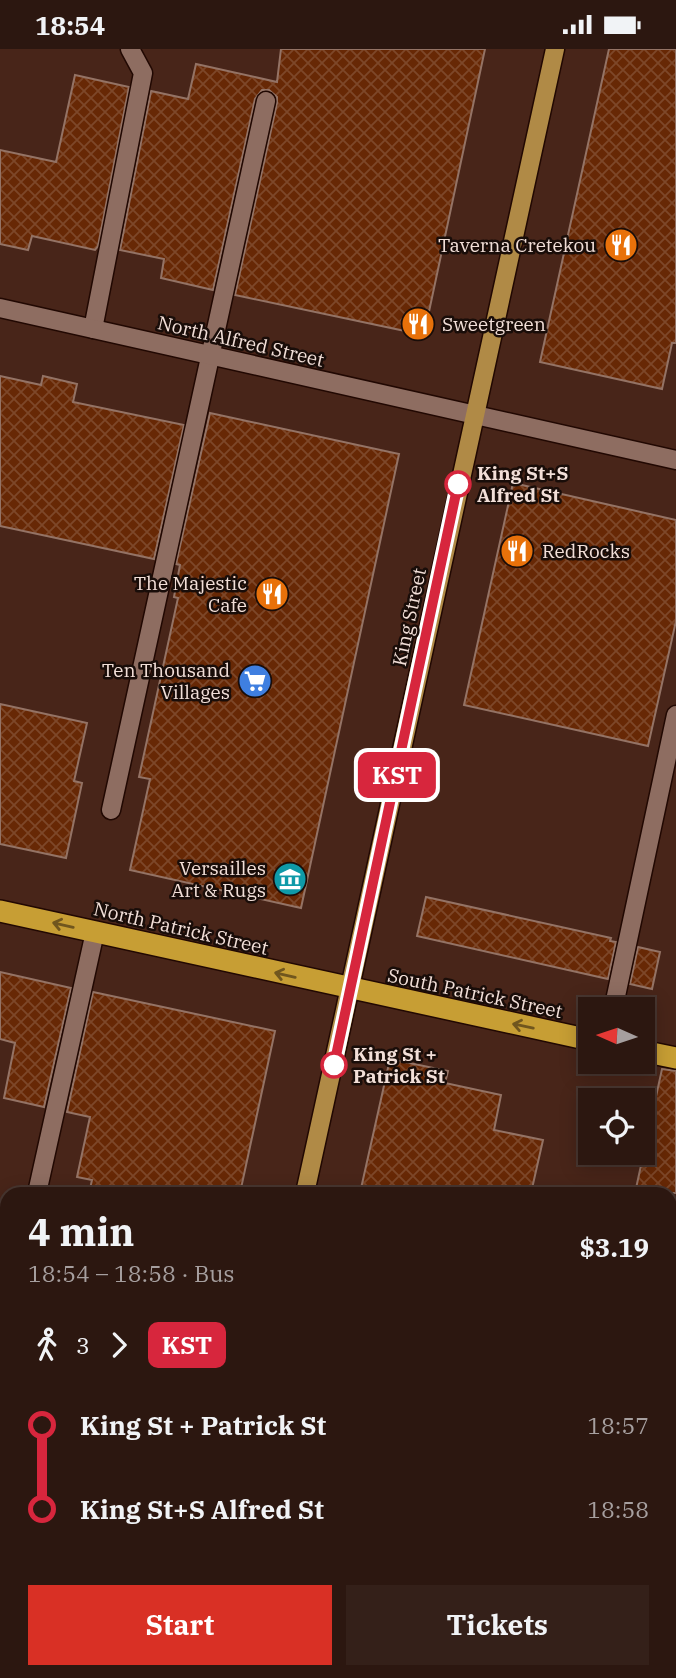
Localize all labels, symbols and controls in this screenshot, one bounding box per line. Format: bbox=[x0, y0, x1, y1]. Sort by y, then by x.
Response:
text: 18:54 bbox=[35, 8, 105, 42]
restaurant icon: Taverna Cretekou bbox=[602, 226, 640, 264]
place label: Taverna Cretekou bbox=[438, 233, 596, 257]
restaurant icon: Sweetgreen bbox=[399, 305, 437, 343]
street label: North Alfred Street bbox=[155, 310, 327, 372]
place label: Sweetgreen bbox=[442, 312, 546, 336]
place label: King St+S Alfred St bbox=[477, 461, 568, 507]
marker: King St+S Alfred St bbox=[445, 471, 471, 497]
restaurant icon: RedRocks bbox=[498, 532, 536, 570]
place label: RedRocks bbox=[542, 539, 630, 563]
street label: King Street bbox=[387, 565, 431, 668]
place label: The Majestic Cafe bbox=[134, 571, 247, 617]
restaurant icon: The Majestic Cafe bbox=[253, 575, 291, 613]
place label: Ten Thousand Villages bbox=[102, 658, 230, 704]
supermarket icon: Ten Thousand Villages bbox=[236, 662, 274, 700]
line badge: KST bbox=[357, 752, 437, 798]
text: KST bbox=[372, 759, 422, 791]
place label: Versailles Art & Rugs bbox=[171, 856, 266, 902]
museum icon: Versailles Art & Rugs bbox=[271, 860, 309, 898]
street label: North Patrick Street bbox=[91, 896, 271, 960]
one-way arrow bbox=[52, 918, 74, 931]
street label: South Patrick Street bbox=[385, 963, 565, 1023]
one-way arrow bbox=[274, 967, 296, 980]
north arrow bbox=[578, 997, 654, 1075]
map controls bbox=[578, 997, 655, 1165]
one-way arrow bbox=[512, 1018, 535, 1032]
place label: King St + Patrick St bbox=[353, 1042, 445, 1088]
marker: King St + Patrick St bbox=[321, 1052, 347, 1078]
button: locate bbox=[578, 1088, 655, 1165]
text: 4 min bbox=[28, 1207, 134, 1256]
text: $3.19 bbox=[579, 1230, 649, 1264]
text: 18:54 – 18:58 · Bus bbox=[28, 1258, 235, 1288]
icon: walk bbox=[28, 1326, 66, 1364]
icon: forward bbox=[100, 1326, 138, 1364]
text: KST bbox=[162, 1329, 212, 1361]
text: 3 bbox=[76, 1330, 90, 1360]
text: King St + Patrick St bbox=[80, 1408, 326, 1442]
text: 18:57 bbox=[587, 1410, 649, 1440]
text: King St+S Alfred St bbox=[80, 1492, 324, 1526]
text: 18:58 bbox=[587, 1494, 649, 1524]
button: Start bbox=[28, 1585, 332, 1665]
button: Tickets bbox=[346, 1585, 649, 1665]

